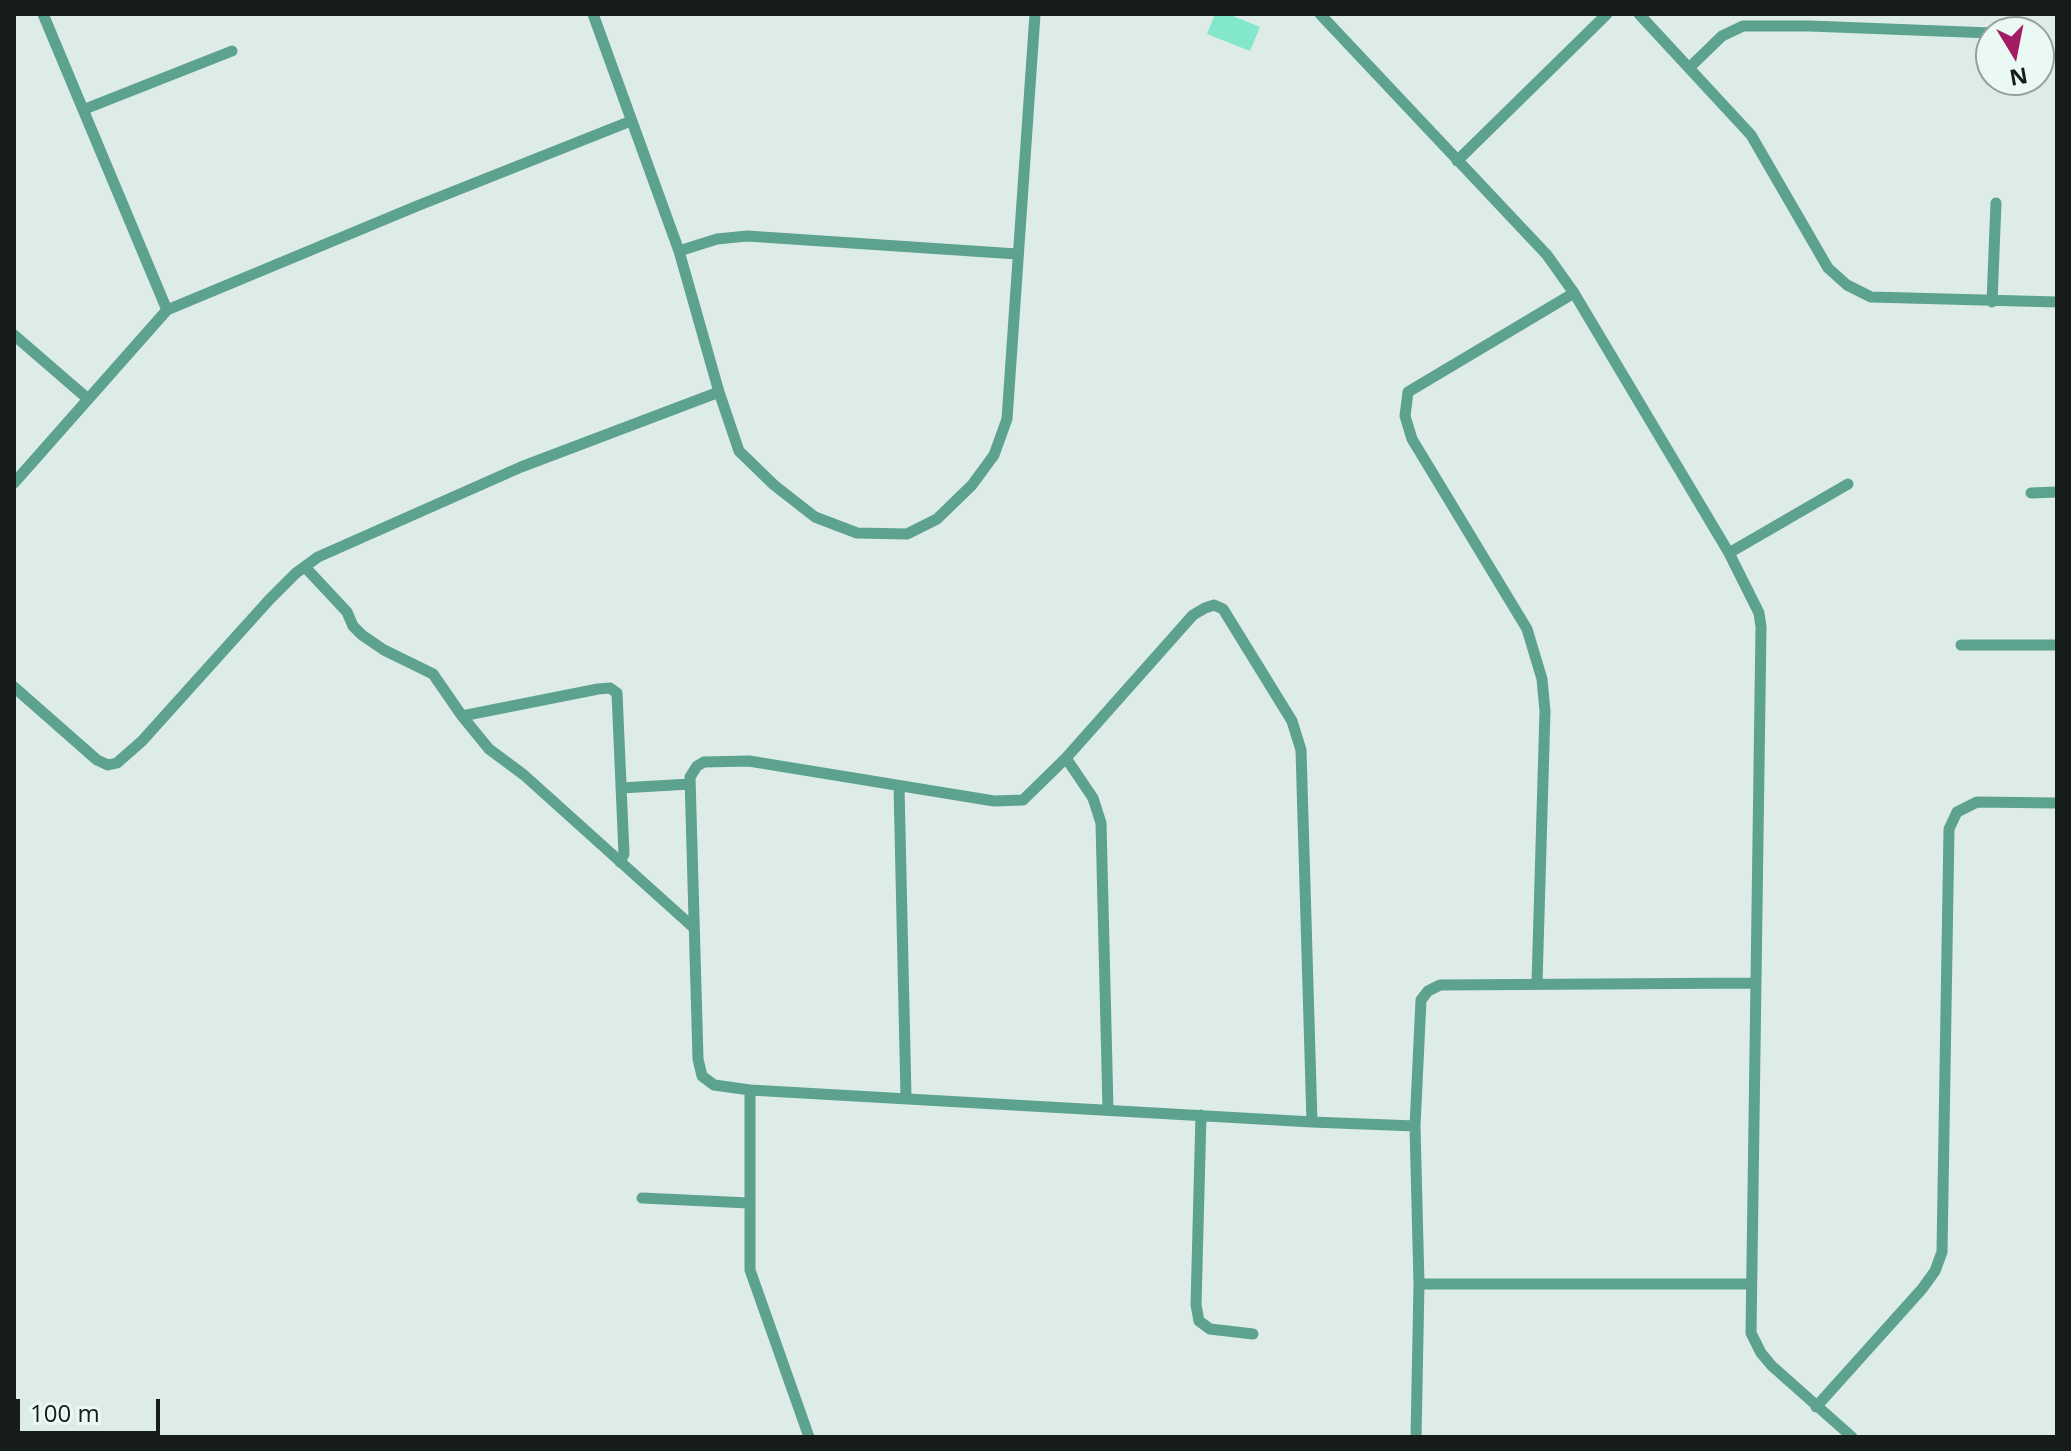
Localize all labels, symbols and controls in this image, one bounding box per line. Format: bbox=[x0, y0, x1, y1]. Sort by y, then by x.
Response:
north arrow bbox=[1975, 16, 2055, 96]
text: N bbox=[2007, 61, 2030, 94]
scale bar bbox=[20, 1383, 164, 1433]
text: 100 m bbox=[30, 1396, 100, 1429]

